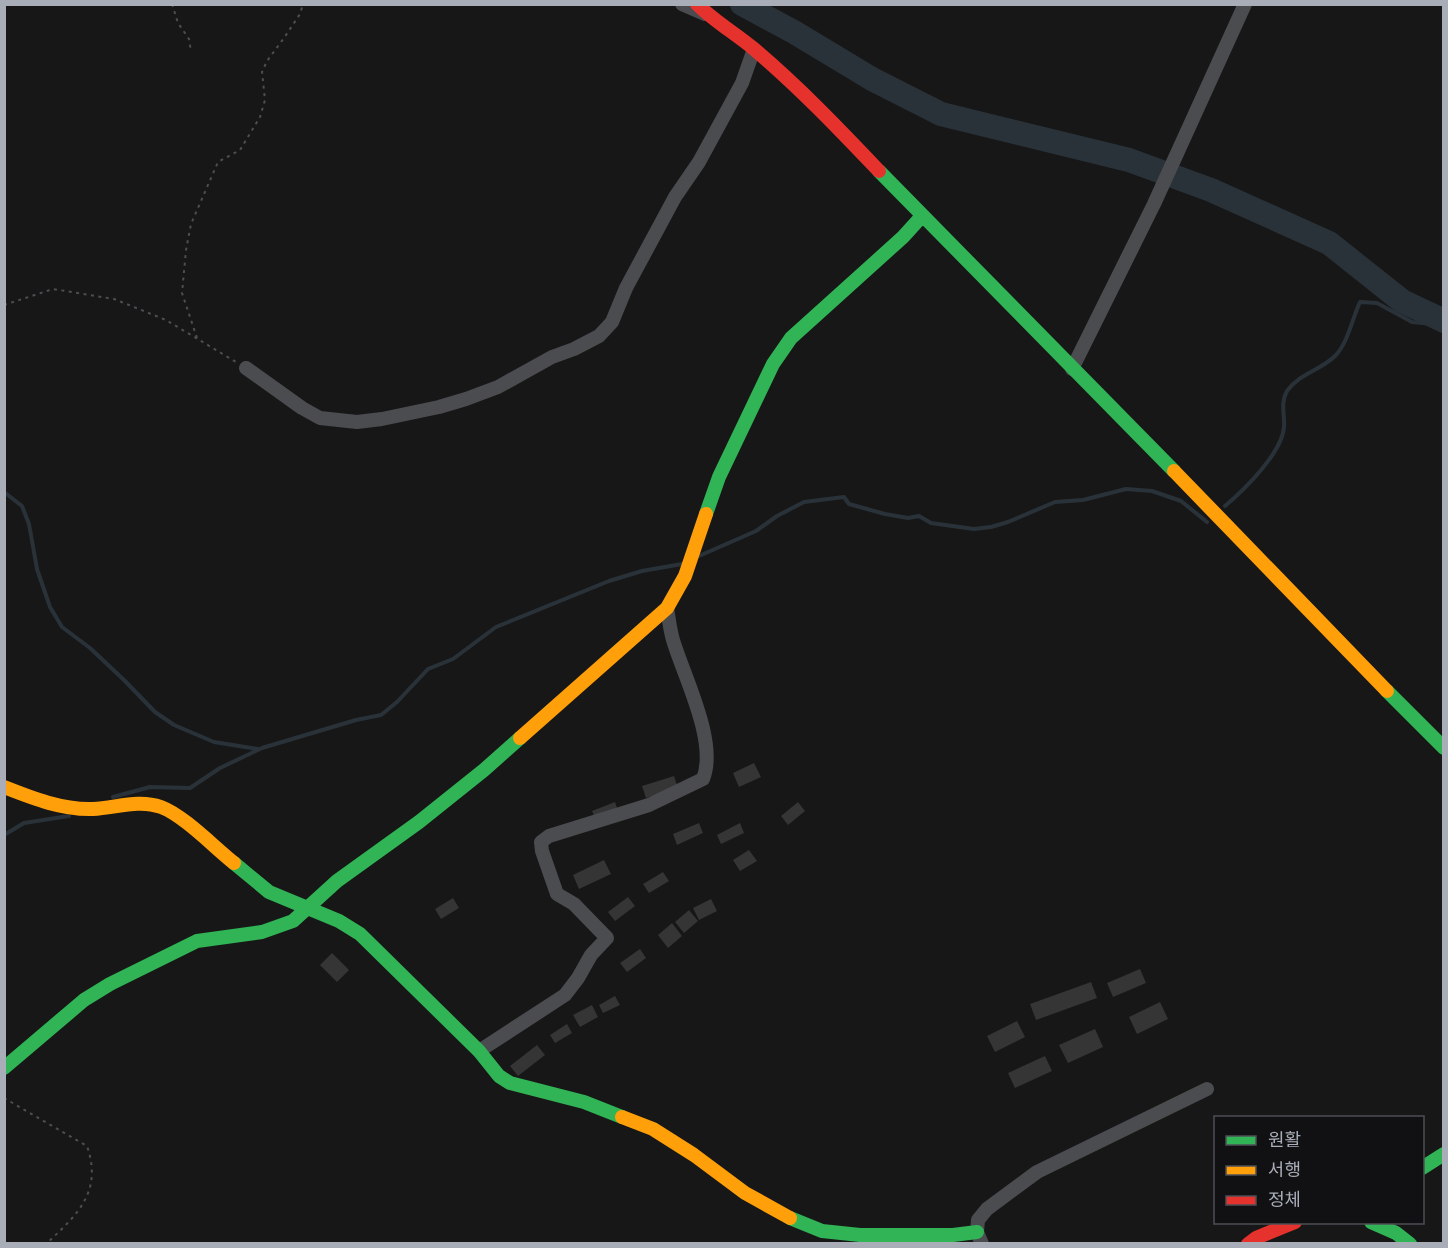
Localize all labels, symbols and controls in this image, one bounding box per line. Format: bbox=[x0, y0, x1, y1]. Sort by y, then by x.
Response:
legend bbox=[1214, 1116, 1424, 1224]
text: 원활 bbox=[1268, 1128, 1301, 1153]
text: 서행 bbox=[1268, 1158, 1301, 1183]
text: 정체 bbox=[1268, 1188, 1301, 1213]

